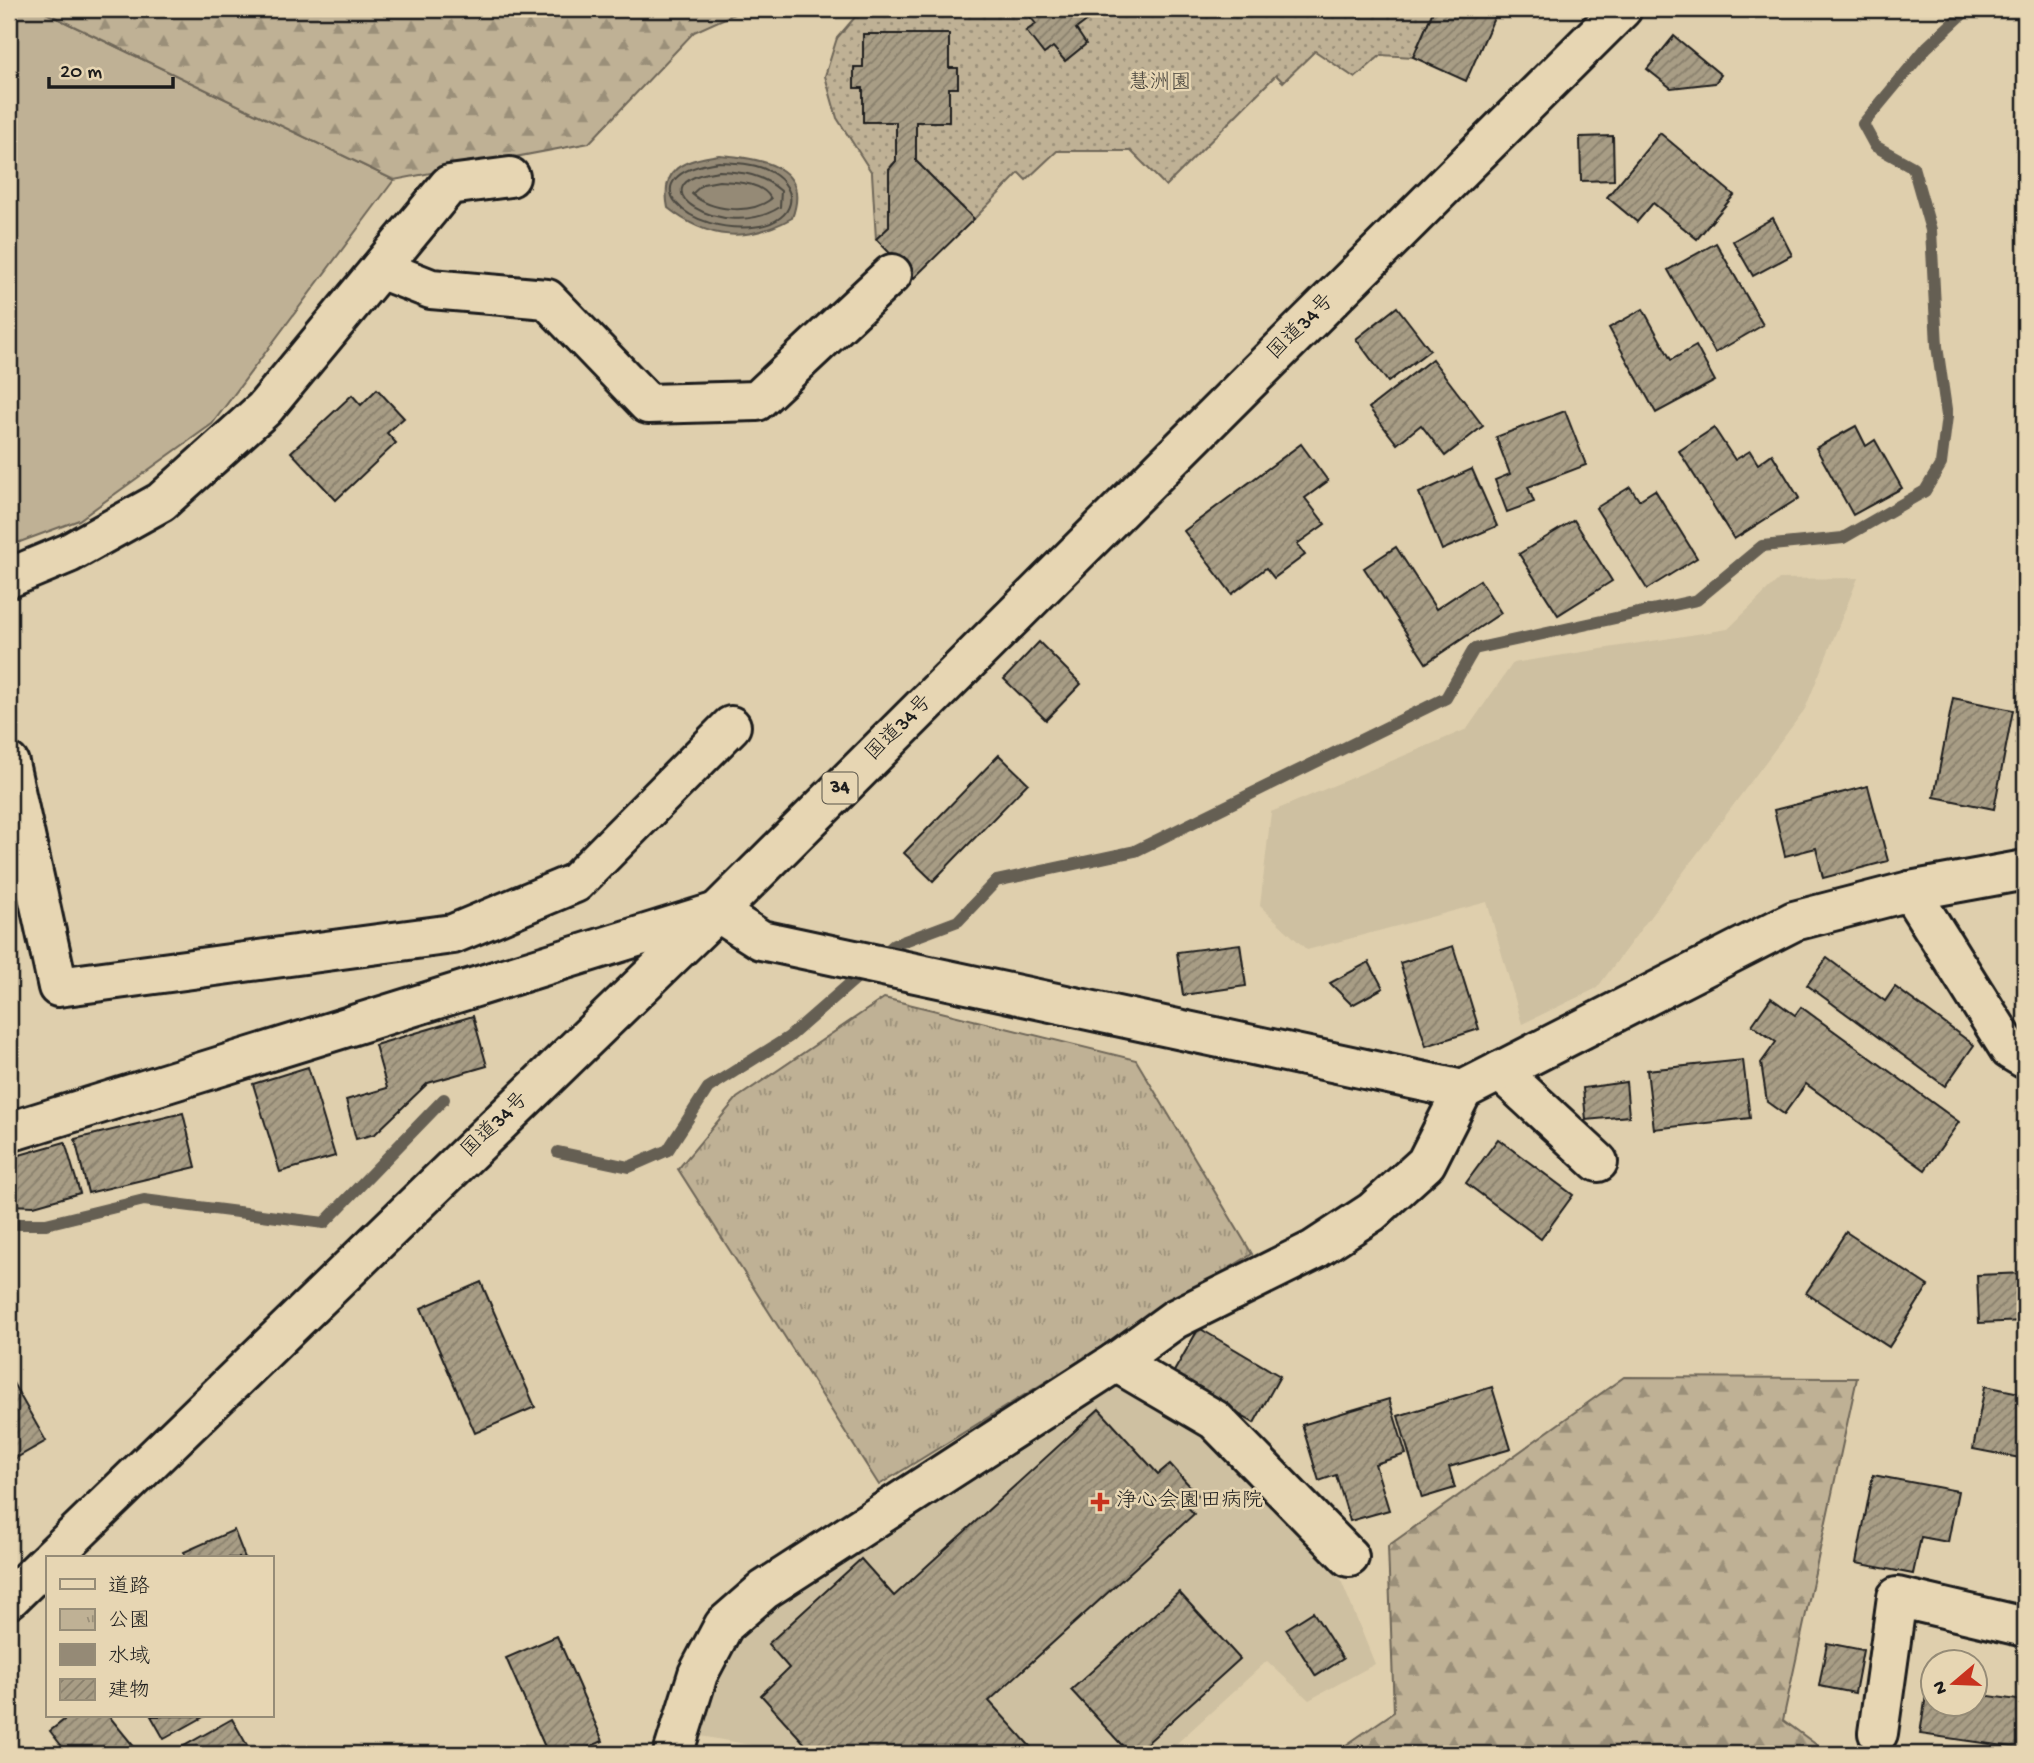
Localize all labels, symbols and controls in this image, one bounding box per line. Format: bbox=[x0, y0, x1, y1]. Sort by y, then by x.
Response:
scale bar bbox=[49, 46, 173, 90]
text: 20 m bbox=[60, 61, 102, 86]
park label: 慧洲園 bbox=[1129, 70, 1192, 97]
street label: 国道34号 bbox=[1263, 289, 1340, 366]
street label: 国道34号 bbox=[861, 690, 938, 767]
road number: 34 bbox=[822, 772, 858, 804]
street label: 国道34号 bbox=[456, 1087, 535, 1164]
place label: 浄心会園田病院 bbox=[1116, 1488, 1263, 1515]
marker: 浄心会園田病院 bbox=[1090, 1492, 1110, 1512]
legend bbox=[46, 1556, 273, 1718]
text: 道路 bbox=[108, 1575, 150, 1601]
text: 公園 bbox=[108, 1610, 150, 1635]
text: 水域 bbox=[108, 1645, 150, 1671]
north arrow bbox=[1918, 1648, 1988, 1718]
text: N bbox=[1928, 1678, 1954, 1697]
text: 建物 bbox=[108, 1679, 150, 1705]

